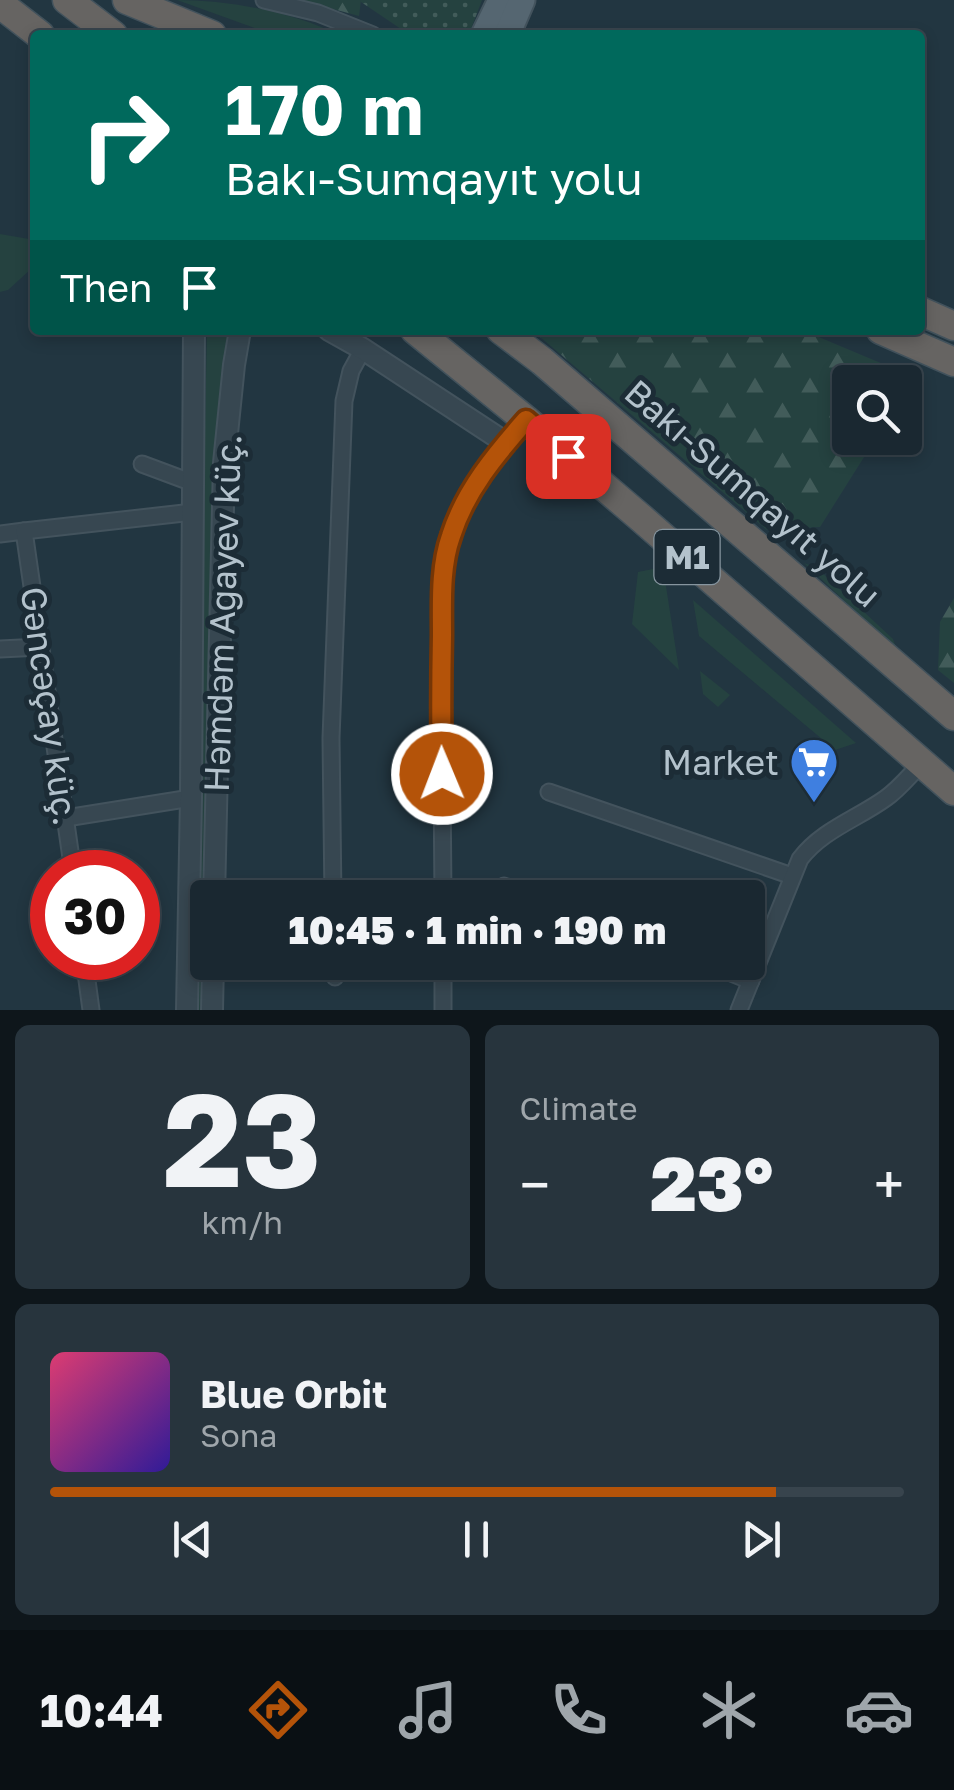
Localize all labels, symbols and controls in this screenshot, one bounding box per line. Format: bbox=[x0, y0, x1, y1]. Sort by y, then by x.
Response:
text: 170 m bbox=[225, 66, 423, 150]
icon: right bbox=[60, 70, 190, 200]
text: Bakı-Sumqayıt yolu bbox=[225, 151, 643, 205]
icon: arrive bbox=[172, 260, 227, 315]
text: Then bbox=[60, 265, 152, 310]
map controls bbox=[832, 365, 922, 455]
button: search bbox=[832, 365, 922, 455]
street label: Bakı-Sumqayıt yolu bbox=[617, 371, 889, 615]
pin bbox=[526, 414, 611, 499]
icon: arrive bbox=[541, 429, 596, 484]
street label: Həmdəm Ağayev küç. bbox=[195, 433, 249, 793]
road number: M1 bbox=[654, 530, 720, 584]
street label: Gəncəçay küç. bbox=[12, 584, 88, 828]
position arrow bbox=[390, 722, 494, 826]
supermarket icon: Market bbox=[788, 736, 840, 804]
place label: Market bbox=[662, 741, 779, 783]
speed limit sign: 30 bbox=[30, 850, 160, 980]
text: 10:45 · 1 min · 190 m bbox=[289, 907, 666, 952]
text: 23 bbox=[163, 1060, 322, 1216]
text: Climate bbox=[520, 1089, 638, 1127]
text: 23° bbox=[650, 1137, 773, 1228]
text: − bbox=[520, 1151, 550, 1217]
text: + bbox=[874, 1151, 904, 1217]
text: km/h bbox=[202, 1203, 283, 1241]
text: Blue Orbit bbox=[200, 1371, 387, 1416]
text: Sona bbox=[200, 1416, 277, 1454]
icon: previous bbox=[165, 1512, 220, 1567]
icon: pause bbox=[449, 1512, 504, 1567]
icon: next bbox=[734, 1512, 789, 1567]
icon: directions bbox=[243, 1675, 313, 1745]
icon: music bbox=[393, 1675, 463, 1745]
icon: phone bbox=[544, 1675, 614, 1745]
icon: climate bbox=[694, 1675, 764, 1745]
icon: car bbox=[844, 1675, 914, 1745]
text: 10:44 bbox=[40, 1683, 163, 1737]

